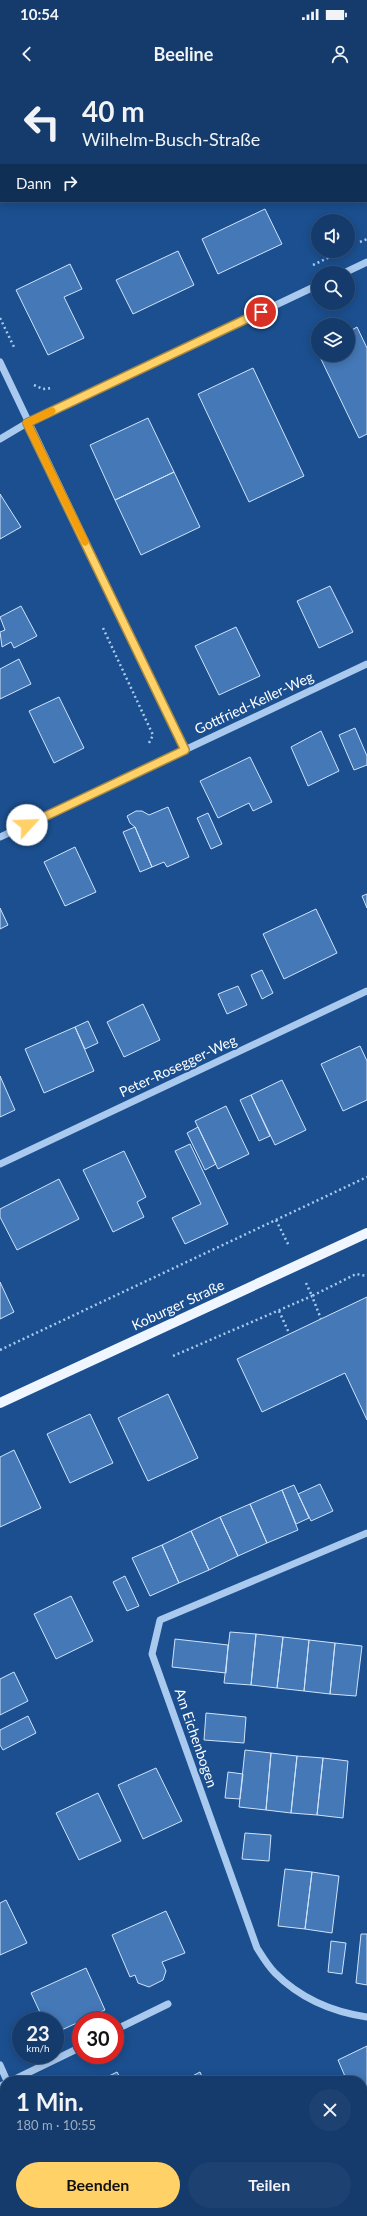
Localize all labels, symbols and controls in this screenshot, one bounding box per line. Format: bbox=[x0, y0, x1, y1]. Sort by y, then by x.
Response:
text: 10:54 bbox=[20, 5, 59, 23]
icon: back bbox=[16, 43, 38, 65]
text: Beeline bbox=[154, 43, 213, 65]
icon: person bbox=[329, 43, 351, 65]
text: 40 m bbox=[82, 94, 145, 128]
icon: left bbox=[16, 96, 68, 148]
text: Wilhelm-Busch-Straße bbox=[82, 128, 260, 150]
icon: right bbox=[59, 172, 81, 194]
text: Dann bbox=[16, 174, 51, 192]
map controls bbox=[311, 214, 355, 362]
button: sound bbox=[311, 214, 355, 258]
button: search bbox=[311, 266, 355, 310]
pin bbox=[244, 295, 278, 329]
icon: arrive bbox=[250, 301, 272, 323]
button: layers bbox=[311, 318, 355, 362]
street label: Gottfried-Keller-Weg bbox=[192, 668, 316, 738]
position arrow bbox=[6, 804, 48, 846]
street label: Peter-Rosegger-Weg bbox=[116, 1031, 239, 1100]
street label: Koburger Straße bbox=[129, 1276, 227, 1333]
street label: Am Eichenbogen bbox=[172, 1686, 221, 1790]
speed limit sign: 30 bbox=[72, 2012, 124, 2064]
text: 23 bbox=[26, 2021, 50, 2045]
text: km/h bbox=[26, 2042, 50, 2054]
text: 1 Min. bbox=[16, 2087, 84, 2116]
button: close bbox=[309, 2089, 351, 2131]
text: 180 m · 10:55 bbox=[16, 2117, 96, 2133]
button: Beenden bbox=[16, 2162, 180, 2208]
button: Teilen bbox=[188, 2162, 351, 2208]

